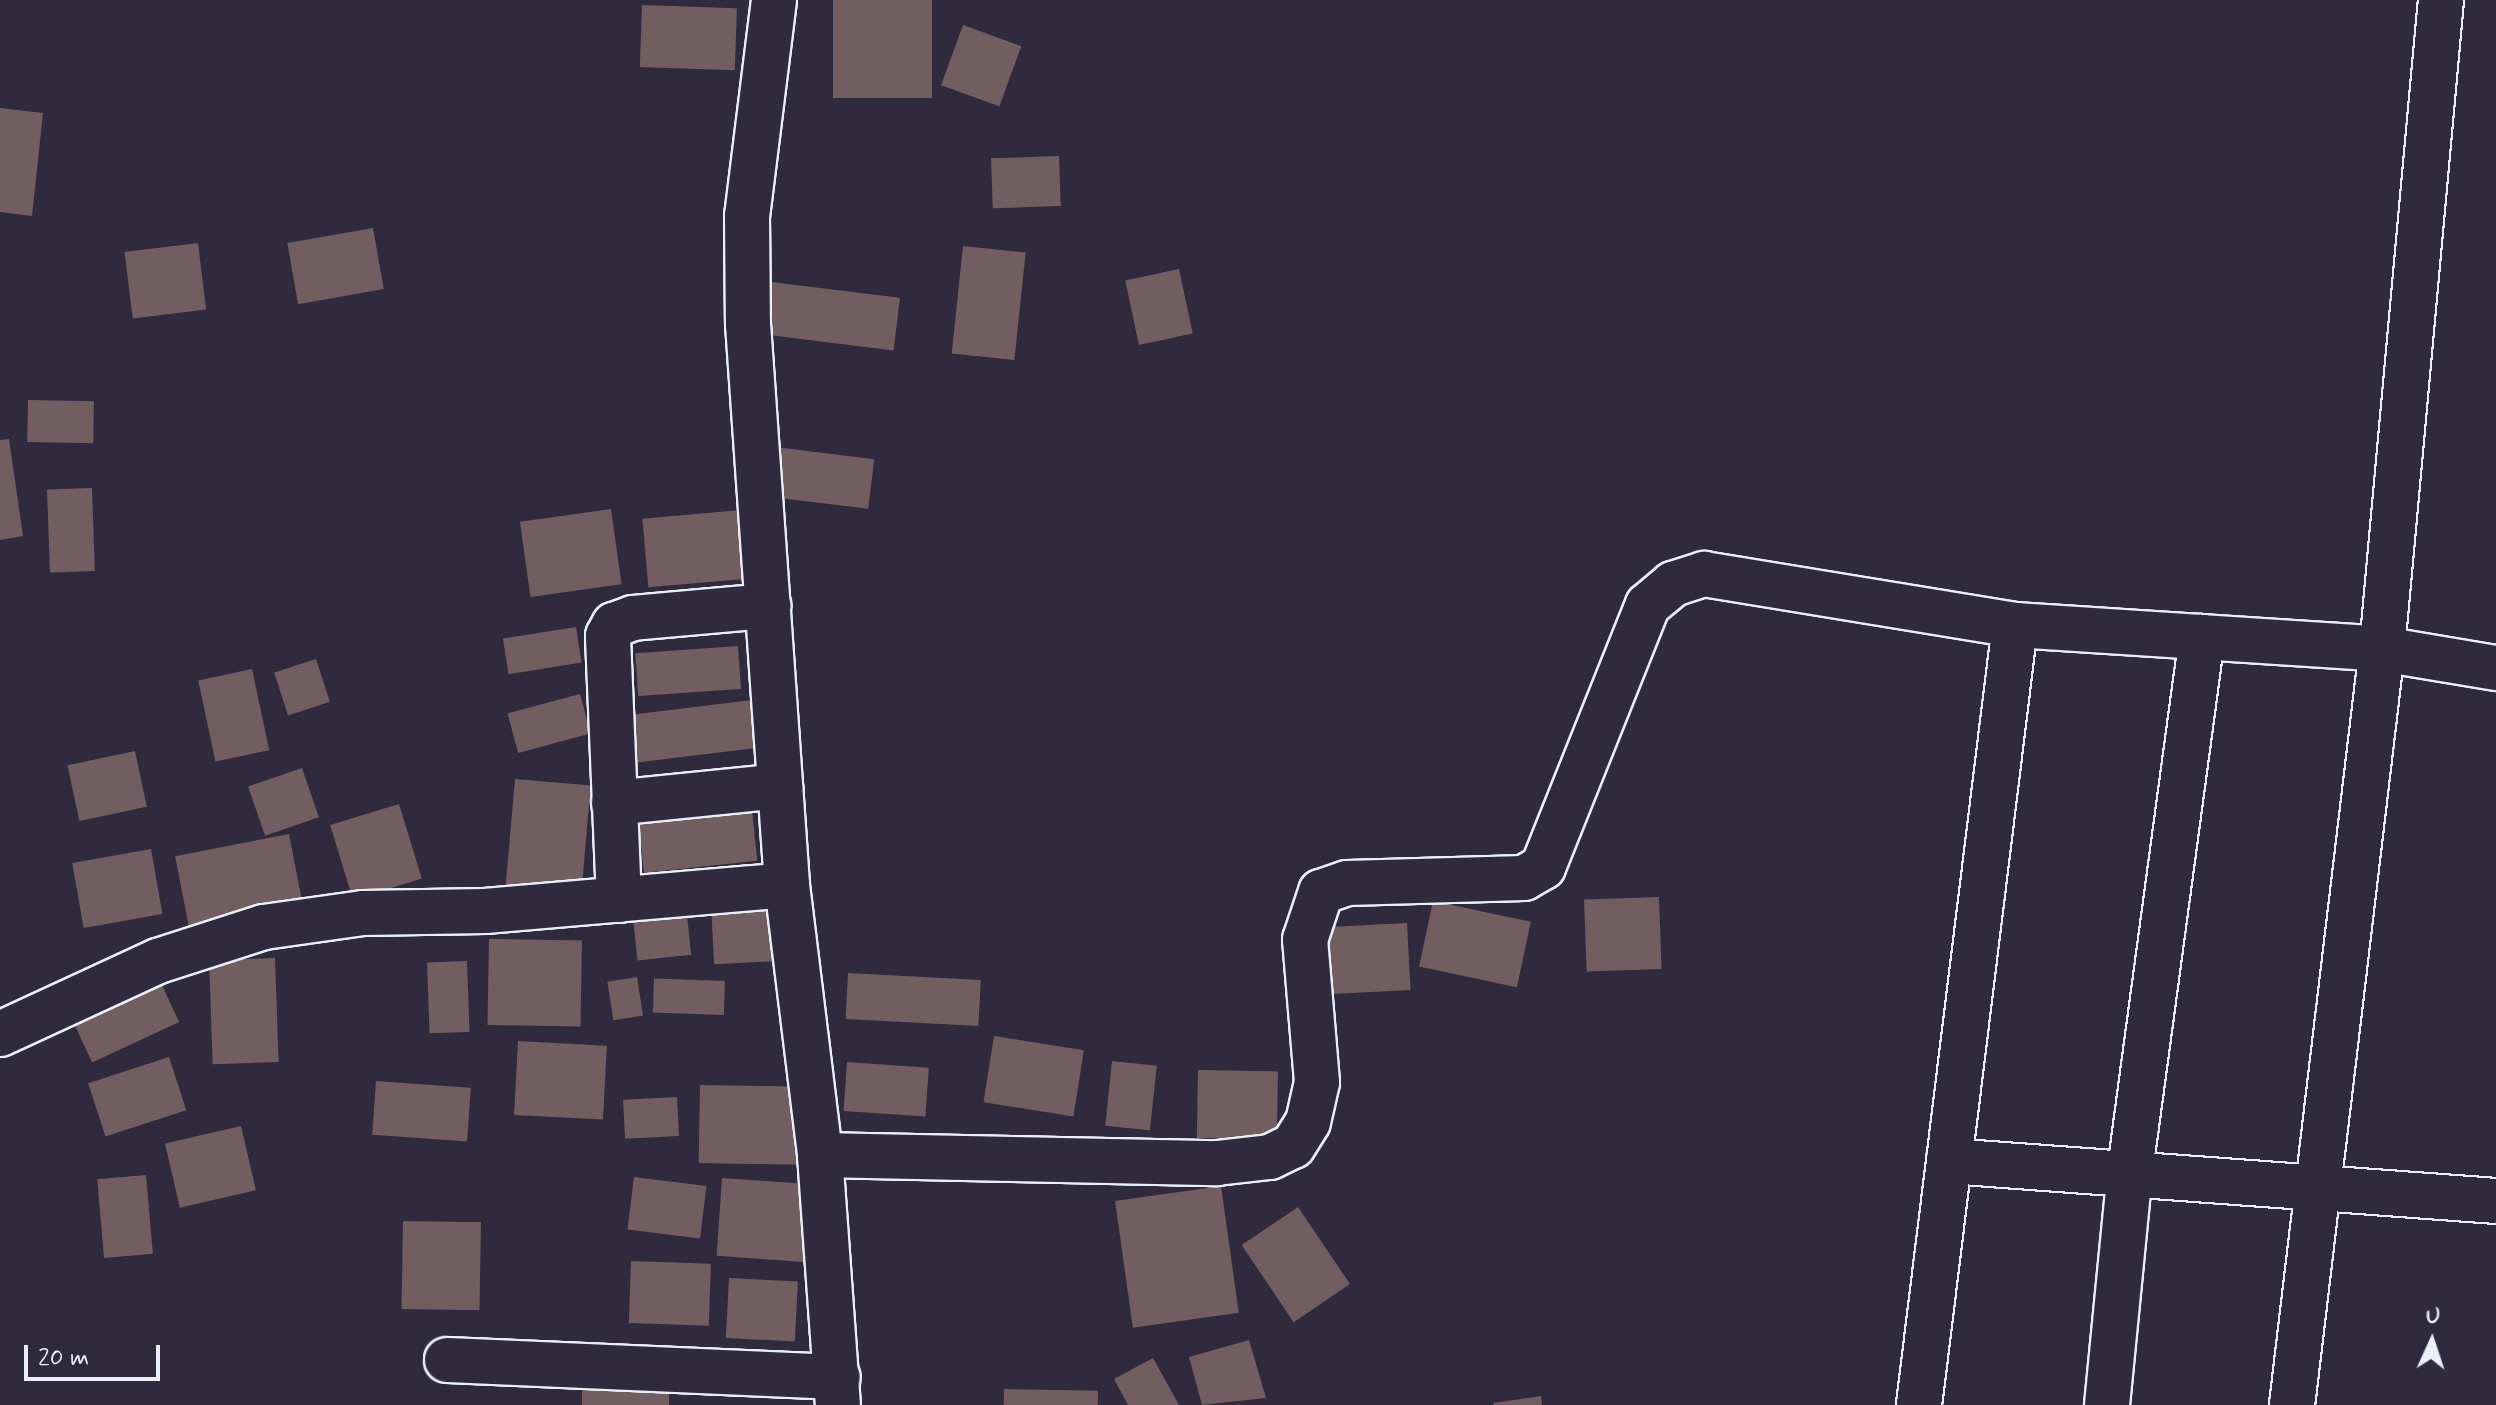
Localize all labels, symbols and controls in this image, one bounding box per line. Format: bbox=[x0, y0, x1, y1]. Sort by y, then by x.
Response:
north arrow bbox=[2392, 1301, 2472, 1381]
text: U bbox=[2425, 1303, 2441, 1331]
scale bar bbox=[28, 1329, 164, 1379]
text: 20 m bbox=[38, 1343, 89, 1374]

